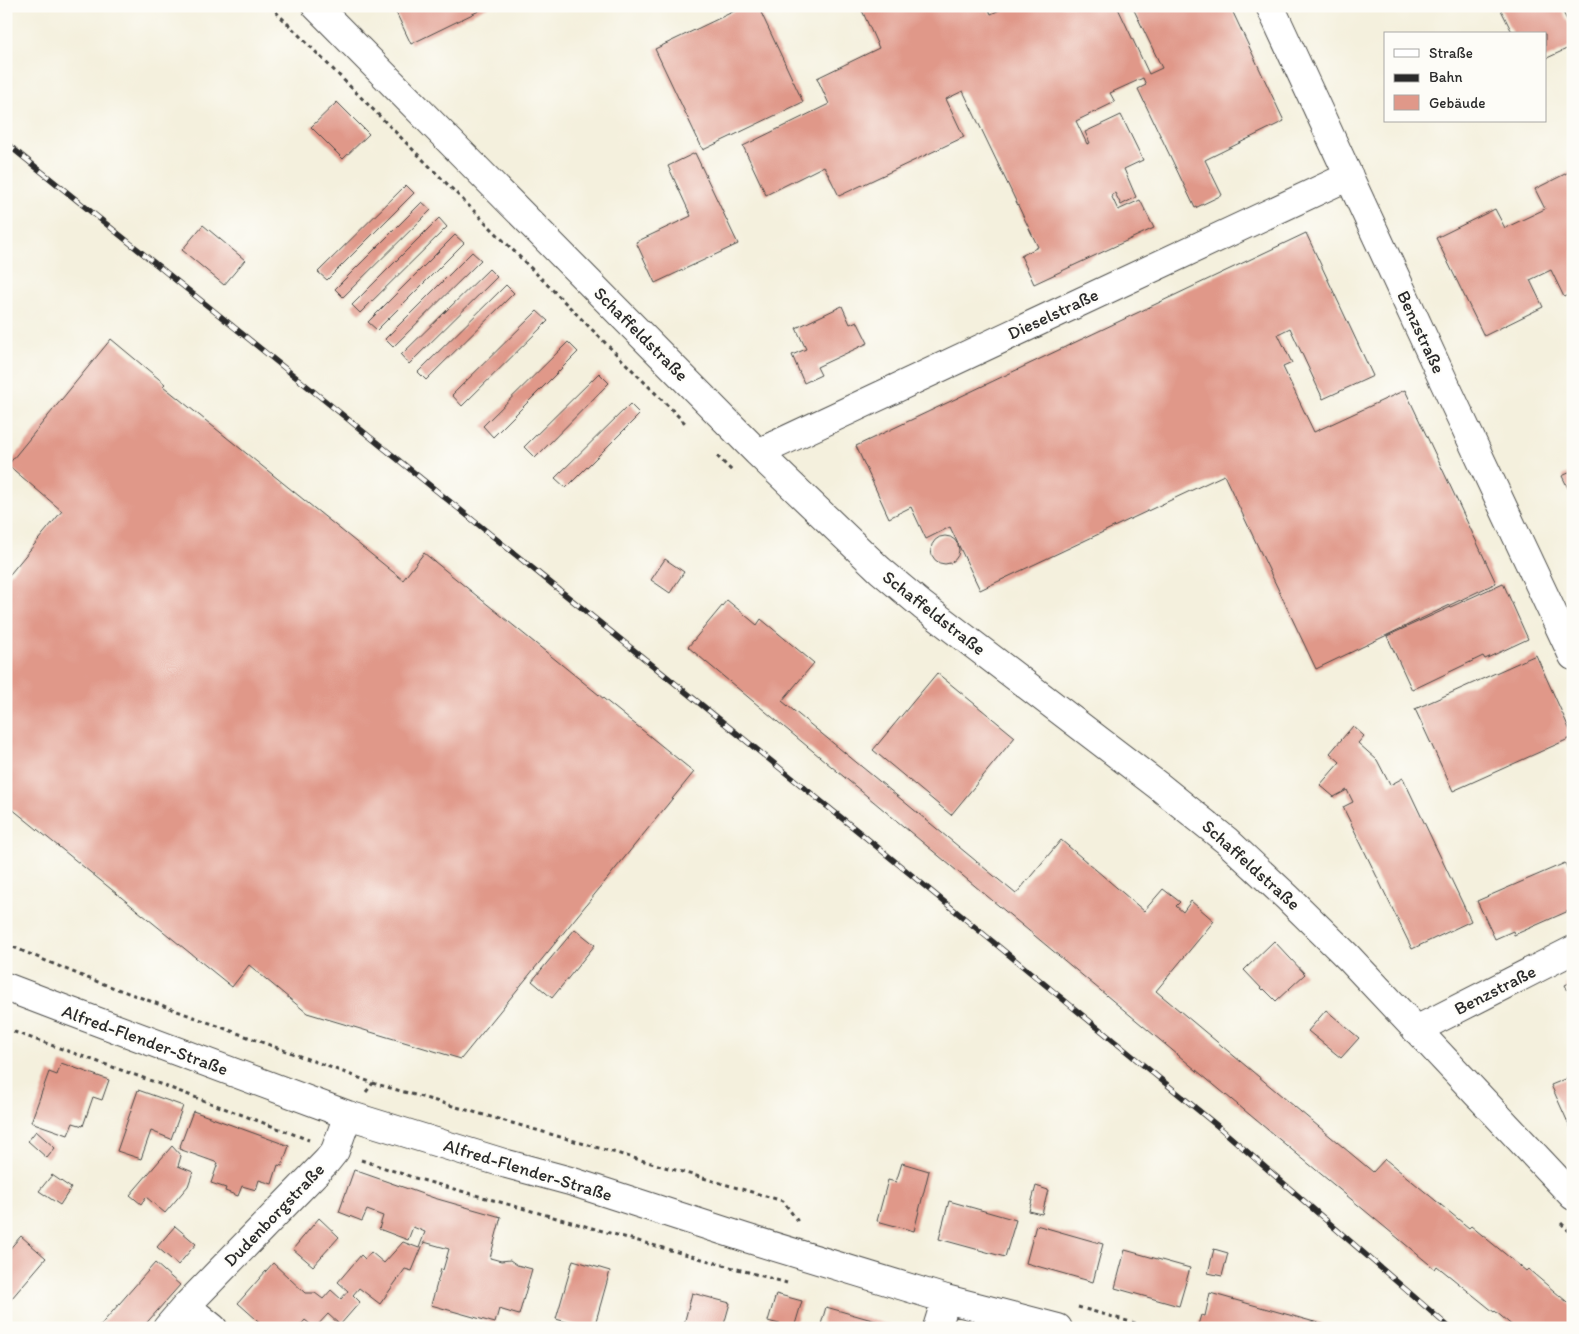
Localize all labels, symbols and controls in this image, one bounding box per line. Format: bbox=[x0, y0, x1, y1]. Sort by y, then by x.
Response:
legend bbox=[1384, 32, 1546, 122]
text: Straße bbox=[1429, 44, 1473, 62]
text: Bahn bbox=[1429, 68, 1463, 86]
text: Gebäude bbox=[1429, 94, 1486, 112]
street label: Schaffeldstraße bbox=[589, 282, 693, 386]
street label: Dieselstraße bbox=[1004, 283, 1102, 345]
street label: Benzstraße bbox=[1392, 287, 1450, 377]
street label: Schaffeldstraße bbox=[878, 566, 990, 660]
street label: Schaffeldstraße bbox=[1197, 815, 1305, 915]
street label: Benzstraße bbox=[1450, 960, 1540, 1020]
street label: Alfred-Flender-Straße bbox=[59, 1000, 231, 1080]
street label: Alfred-Flender-Straße bbox=[441, 1134, 615, 1206]
street label: Dudenborgstraße bbox=[219, 1159, 329, 1271]

